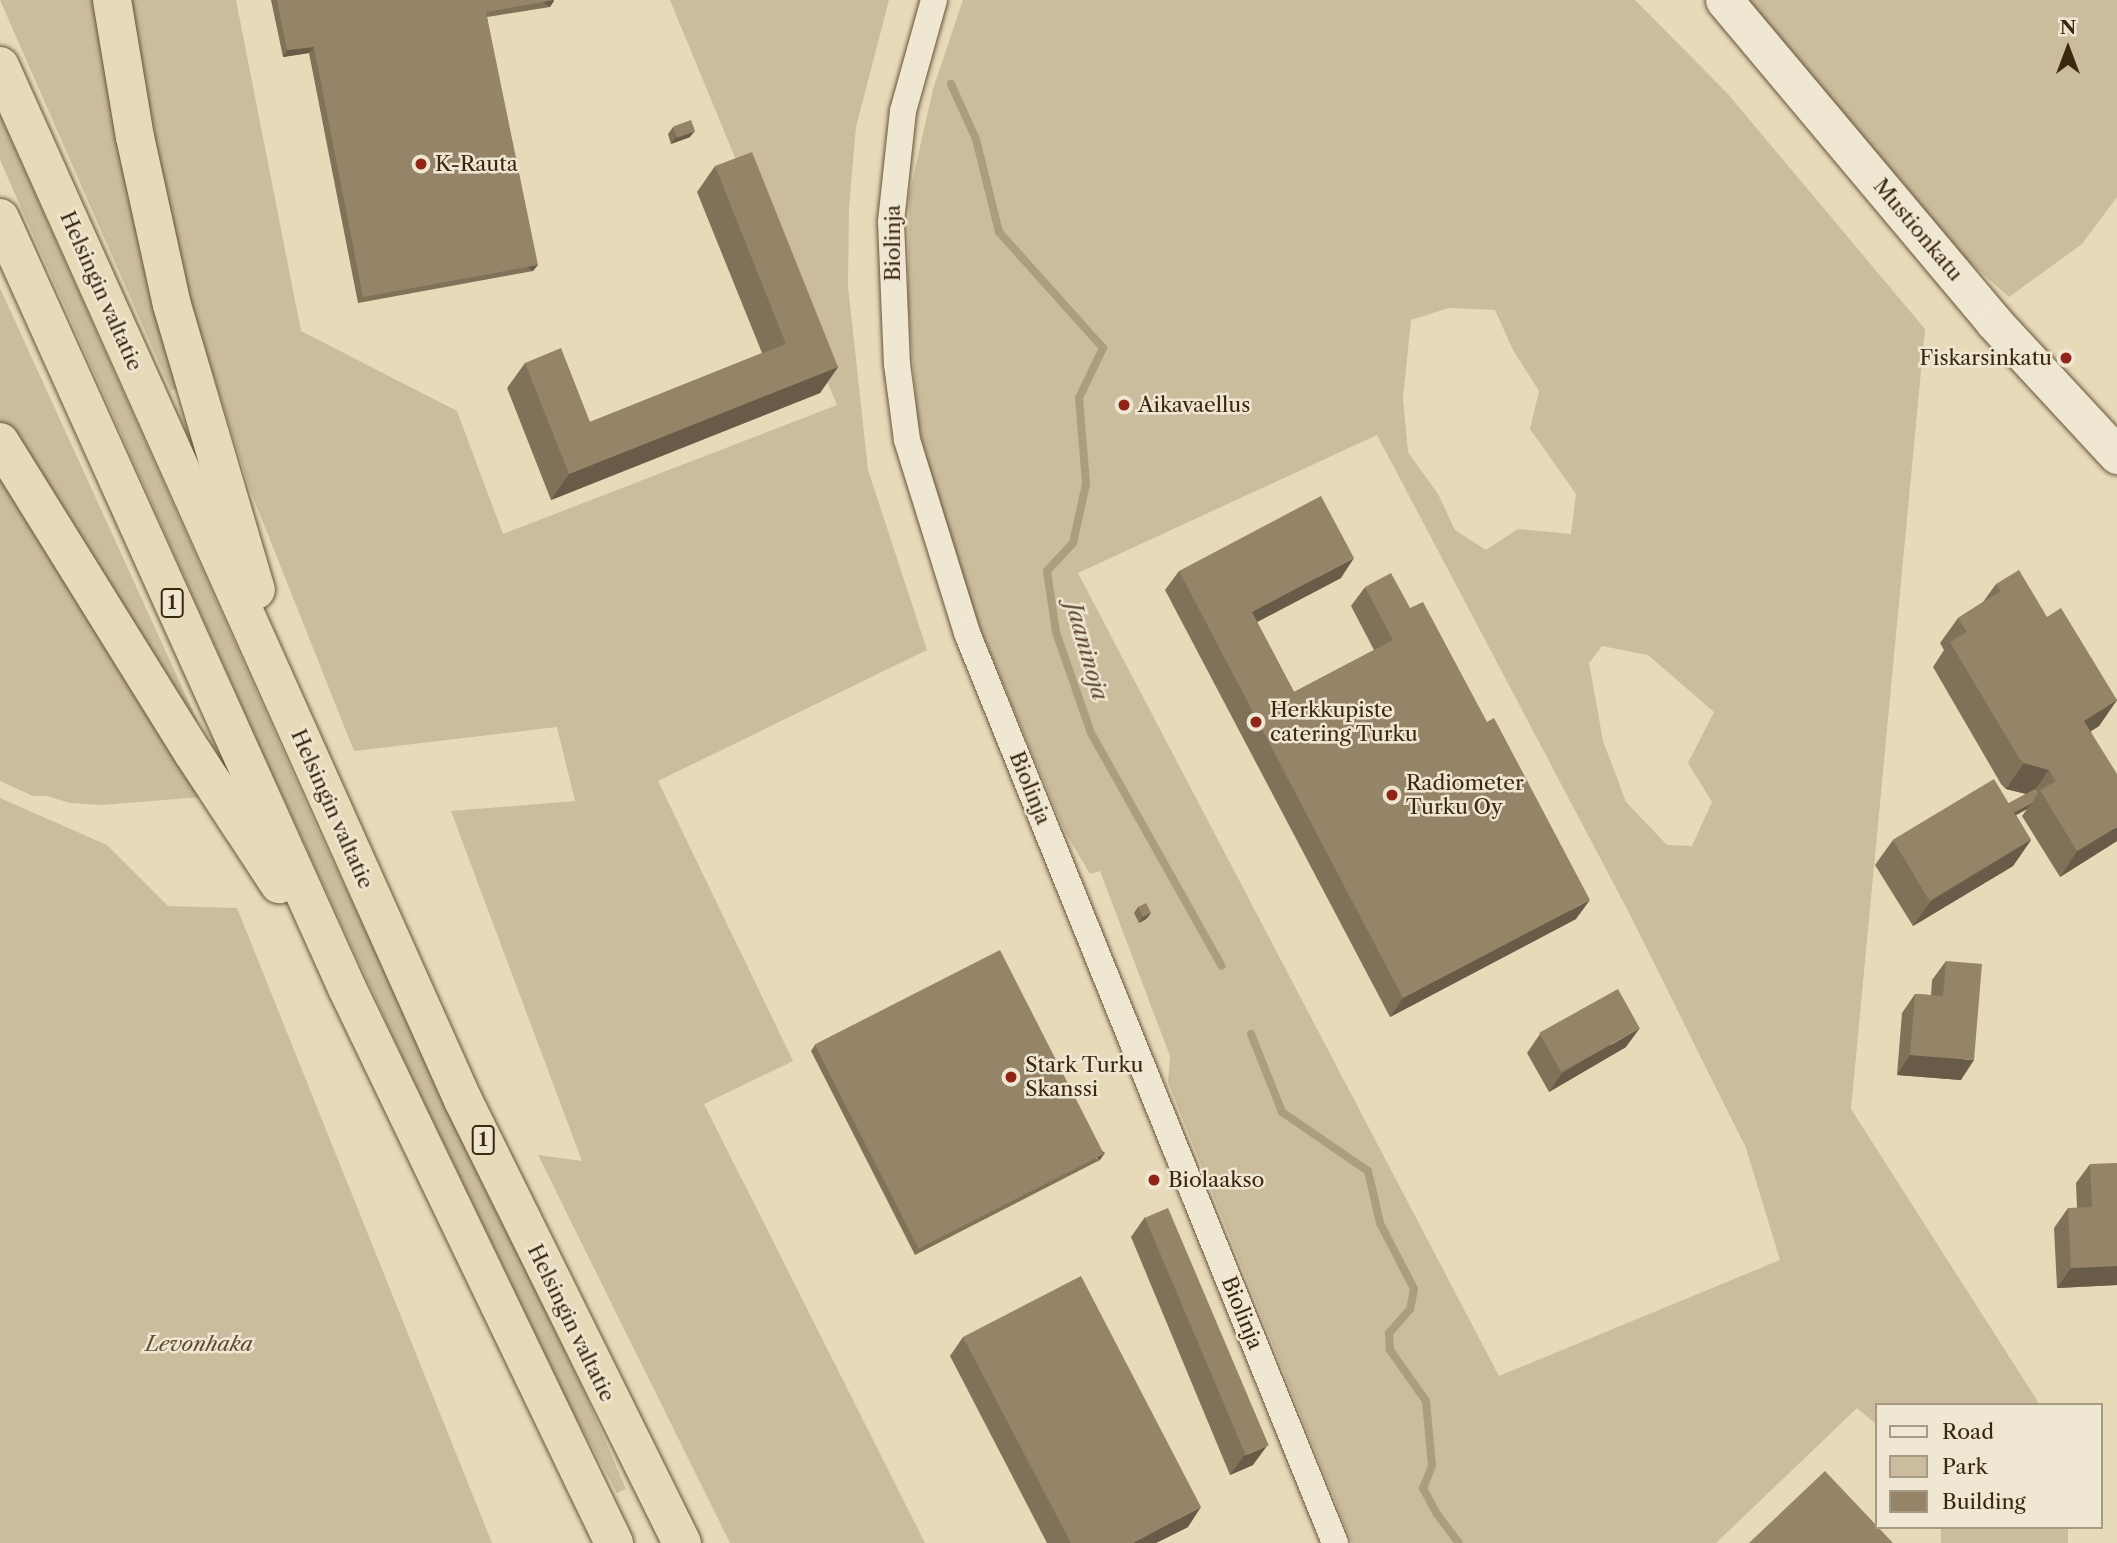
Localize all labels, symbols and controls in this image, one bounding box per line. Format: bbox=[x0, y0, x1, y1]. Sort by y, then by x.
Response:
north arrow bbox=[2033, 14, 2103, 84]
text: N bbox=[2060, 16, 2076, 39]
place label: K-Rauta bbox=[435, 151, 518, 177]
marker: K-Rauta bbox=[413, 156, 429, 172]
street label: Mustionkatu bbox=[1868, 174, 1968, 286]
street label: Biolinja bbox=[880, 205, 906, 281]
street label: Helsingin valtatie bbox=[54, 207, 148, 375]
place label: Fiskarsinkatu bbox=[1919, 345, 2052, 371]
marker: Fiskarsinkatu bbox=[2058, 350, 2074, 366]
place label: Aikavaellus bbox=[1138, 392, 1250, 418]
marker: Aikavaellus bbox=[1116, 397, 1132, 413]
road number: 1 bbox=[160, 588, 184, 618]
water label: Jaaninoja bbox=[1060, 598, 1114, 704]
place label: Herkkupiste catering Turku bbox=[1270, 697, 1418, 747]
marker: Herkkupiste catering Turku bbox=[1248, 714, 1264, 730]
street label: Helsingin valtatie bbox=[285, 725, 379, 893]
street label: Biolinja bbox=[1004, 748, 1056, 828]
place label: Radiometer Turku Oy bbox=[1406, 770, 1524, 820]
marker: Radiometer Turku Oy bbox=[1384, 787, 1400, 803]
place label: Stark Turku Skanssi bbox=[1025, 1052, 1145, 1102]
marker: Stark Turku Skanssi bbox=[1003, 1069, 1019, 1085]
road number: 1 bbox=[471, 1124, 495, 1156]
place label: Biolaakso bbox=[1168, 1167, 1264, 1193]
marker: Biolaakso bbox=[1146, 1172, 1162, 1188]
street label: Helsingin valtatie bbox=[522, 1240, 620, 1406]
street label: Biolinja bbox=[1216, 1273, 1268, 1353]
park label: Levonhaka bbox=[145, 1331, 253, 1357]
legend bbox=[1876, 1403, 2103, 1529]
text: Road bbox=[1942, 1419, 1994, 1444]
text: Park bbox=[1942, 1454, 1988, 1479]
text: Building bbox=[1942, 1489, 2026, 1514]

